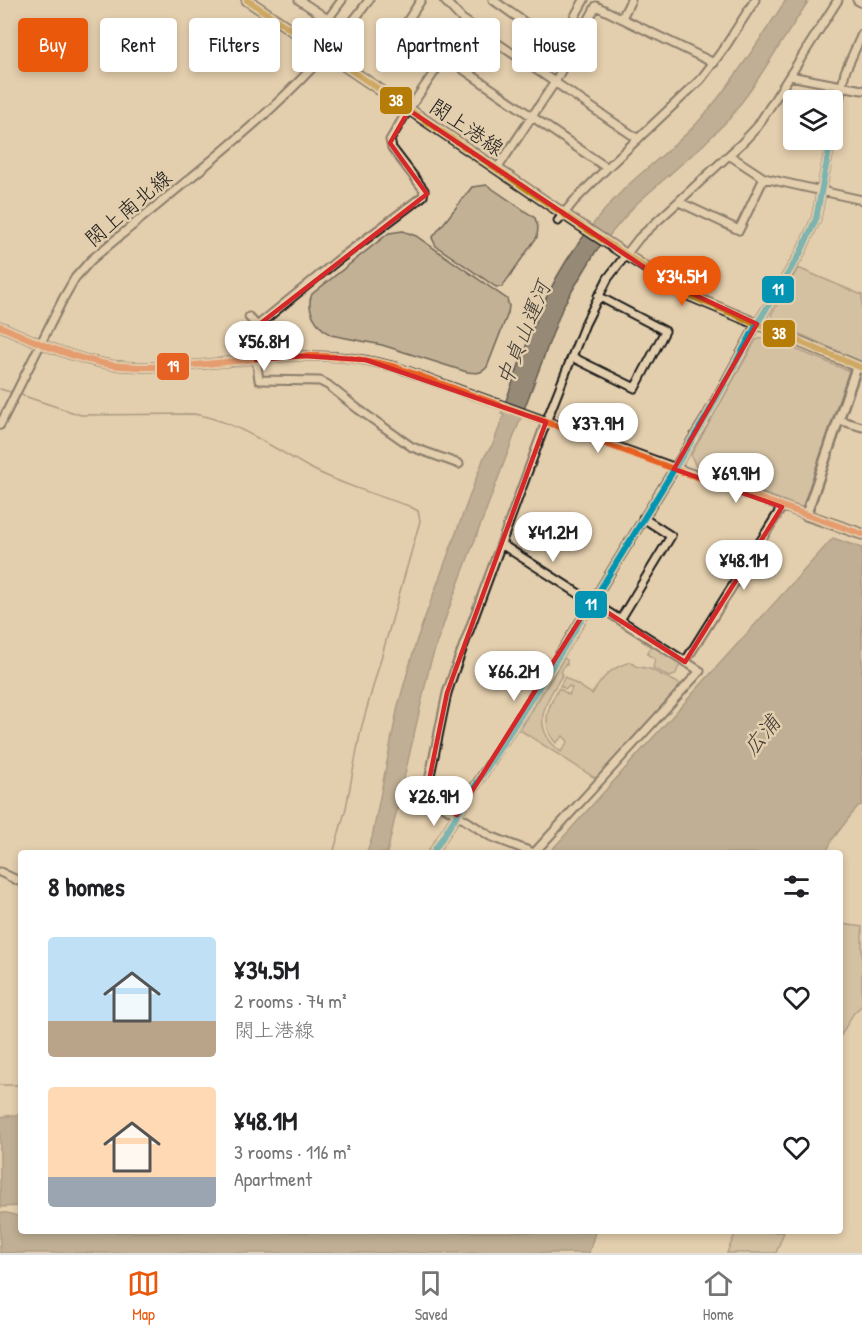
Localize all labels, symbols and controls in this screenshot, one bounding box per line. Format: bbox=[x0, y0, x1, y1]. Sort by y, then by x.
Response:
chip: Buy bbox=[18, 18, 88, 72]
chip: Rent bbox=[100, 18, 177, 72]
chip: Filters bbox=[189, 18, 280, 72]
chip: New bbox=[292, 18, 364, 72]
chip: Apartment bbox=[376, 18, 500, 72]
chip: House bbox=[512, 18, 597, 72]
line badge: 38 bbox=[379, 86, 413, 115]
text: 38 bbox=[389, 89, 403, 111]
map controls bbox=[783, 90, 843, 150]
button: layers bbox=[783, 90, 843, 150]
street label: 閖上港線 bbox=[424, 91, 510, 163]
street label: 閖上南北線 bbox=[78, 163, 178, 253]
pin: ¥34.5M bbox=[633, 256, 731, 307]
text: ¥34.5M bbox=[657, 262, 707, 289]
water label: 中貞山運河 bbox=[488, 274, 559, 390]
line badge: 11 bbox=[761, 275, 795, 304]
text: 11 bbox=[772, 278, 784, 300]
line badge: 38 bbox=[762, 319, 796, 348]
pin: ¥56.8M bbox=[215, 321, 313, 372]
text: 38 bbox=[772, 322, 786, 344]
text: ¥56.8M bbox=[239, 327, 289, 354]
line badge: 19 bbox=[156, 352, 190, 381]
text: 19 bbox=[167, 355, 179, 377]
pin: ¥37.9M bbox=[549, 403, 647, 454]
text: ¥37.9M bbox=[572, 409, 624, 436]
pin: ¥69.9M bbox=[687, 453, 785, 504]
text: ¥69.9M bbox=[712, 459, 760, 486]
pin: ¥41.2M bbox=[504, 512, 602, 563]
text: ¥41.2M bbox=[528, 518, 578, 545]
pin: ¥48.1M bbox=[695, 540, 793, 591]
text: ¥48.1M bbox=[720, 546, 768, 573]
line badge: 11 bbox=[574, 590, 608, 619]
text: 11 bbox=[585, 593, 597, 615]
pin: ¥66.2M bbox=[465, 651, 563, 702]
text: ¥66.2M bbox=[489, 657, 539, 684]
water label: 広浦 bbox=[735, 707, 788, 762]
pin: ¥26.9M bbox=[385, 776, 483, 827]
text: ¥26.9M bbox=[409, 782, 459, 809]
text: 8 homes bbox=[48, 869, 125, 904]
icon: filters bbox=[780, 870, 813, 903]
text: ¥34.5M bbox=[234, 952, 300, 987]
icon: home bbox=[96, 961, 168, 1033]
icon: heart bbox=[780, 981, 813, 1014]
text: 2 rooms · 74 m² bbox=[234, 987, 346, 1014]
text: 閖上港線 bbox=[234, 1016, 314, 1043]
text: ¥48.1M bbox=[234, 1103, 298, 1138]
icon: home bbox=[96, 1111, 168, 1183]
icon: heart bbox=[780, 1131, 813, 1164]
text: 3 rooms · 116 m² bbox=[234, 1138, 351, 1165]
text: Apartment bbox=[234, 1165, 312, 1192]
tab: Map bbox=[127, 1267, 160, 1325]
tab: Saved bbox=[414, 1267, 447, 1325]
tab: Home bbox=[702, 1267, 735, 1325]

